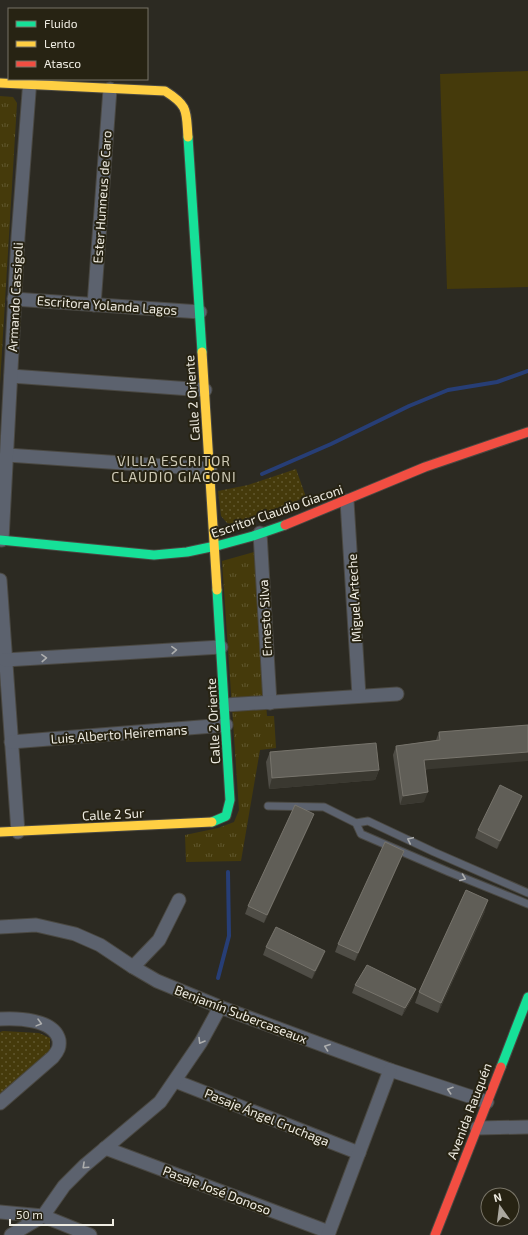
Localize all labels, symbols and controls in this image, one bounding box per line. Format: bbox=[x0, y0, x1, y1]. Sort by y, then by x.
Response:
legend bbox=[8, 8, 148, 80]
text: Fluido bbox=[44, 16, 78, 30]
text: Lento bbox=[44, 36, 75, 50]
text: Atasco bbox=[44, 56, 81, 70]
street label: Ester Hunneus de Caro bbox=[89, 130, 115, 264]
street label: Armando Cassigoli bbox=[4, 242, 26, 352]
street label: Escritora Yolanda Lagos bbox=[36, 292, 178, 318]
street label: Calle 2 Oriente bbox=[181, 355, 203, 441]
district label: VILLA ESCRITOR CLAUDIO GIACONI bbox=[111, 452, 237, 485]
street label: Escritor Claudio Giaconi bbox=[209, 481, 345, 541]
street label: Miguel Arteche bbox=[344, 553, 364, 643]
street label: Ernesto Silva bbox=[255, 579, 275, 657]
one-way arrow bbox=[171, 645, 177, 654]
one-way arrow bbox=[41, 653, 47, 662]
street label: Calle 2 Oriente bbox=[203, 678, 223, 764]
street label: Luis Alberto Heiremans bbox=[50, 721, 188, 747]
street label: Calle 2 Sur bbox=[81, 804, 145, 824]
one-way arrow bbox=[407, 837, 414, 845]
one-way arrow bbox=[459, 873, 466, 881]
street label: Benjamín Subercaseaux bbox=[172, 981, 310, 1047]
one-way arrow bbox=[35, 1018, 42, 1027]
one-way arrow bbox=[199, 1037, 206, 1044]
one-way arrow bbox=[324, 1043, 331, 1051]
street label: Avenida Rauquén bbox=[443, 1061, 495, 1161]
street label: Pasaje Ángel Cruchaga bbox=[202, 1084, 332, 1149]
one-way arrow bbox=[446, 1086, 453, 1094]
one-way arrow bbox=[82, 1161, 89, 1168]
street label: Pasaje José Donoso bbox=[161, 1162, 273, 1218]
north arrow bbox=[480, 1187, 520, 1227]
text: N bbox=[492, 1190, 503, 1204]
scale bar bbox=[10, 1201, 113, 1227]
text: 50 m bbox=[16, 1207, 43, 1221]

